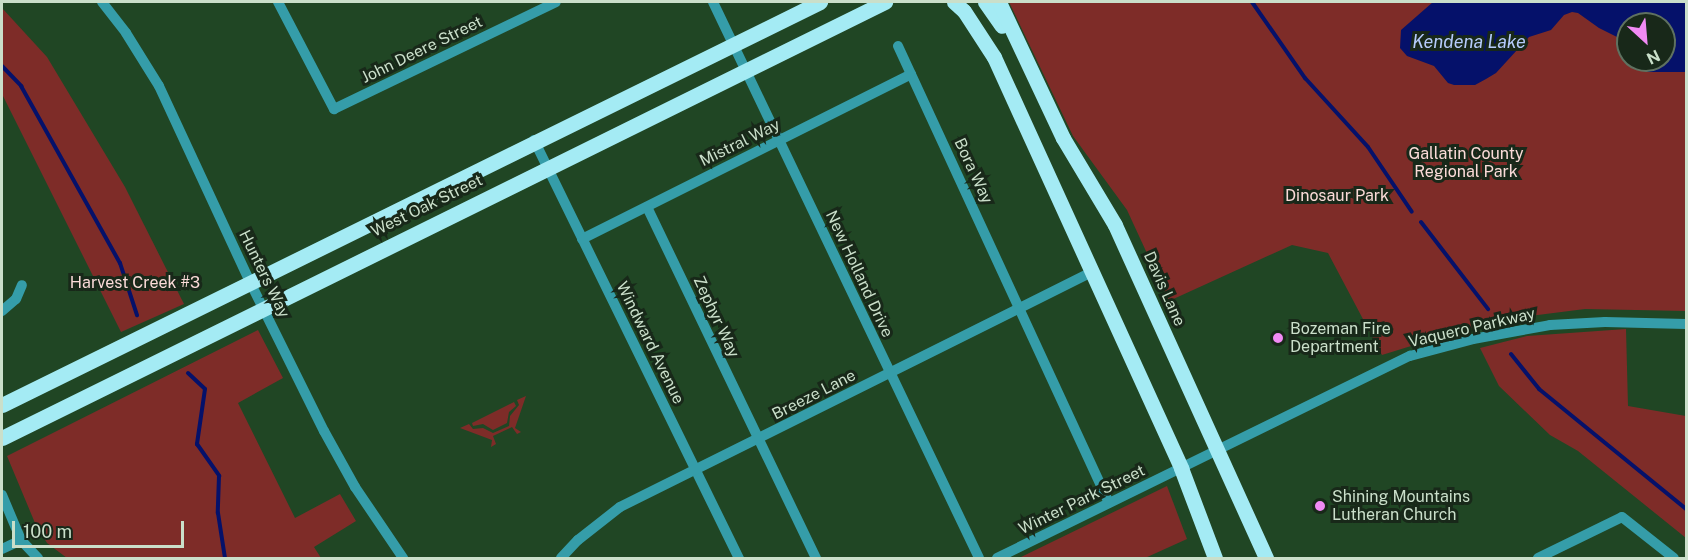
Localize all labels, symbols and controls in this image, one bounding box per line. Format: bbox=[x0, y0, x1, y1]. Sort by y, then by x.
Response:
street label: John Deere Street bbox=[358, 12, 486, 88]
north arrow bbox=[1616, 12, 1676, 72]
water label: Kendena Lake bbox=[1412, 31, 1526, 53]
text: N bbox=[1643, 46, 1663, 68]
street label: Mistral Way bbox=[696, 115, 784, 171]
street label: Bora Way bbox=[949, 135, 997, 207]
park label: Gallatin County Regional Park bbox=[1409, 144, 1523, 182]
street label: West Oak Street bbox=[368, 171, 486, 241]
park label: Dinosaur Park bbox=[1285, 186, 1389, 206]
street label: New Holland Drive bbox=[821, 208, 897, 340]
street label: Hunters Way bbox=[234, 227, 294, 321]
street label: Davis Lane bbox=[1139, 249, 1189, 329]
park label: Harvest Creek #3 bbox=[70, 273, 200, 293]
street label: Zephyr Way bbox=[689, 273, 743, 361]
street label: Windward Avenue bbox=[612, 279, 688, 407]
street label: Vaquero Parkway bbox=[1407, 304, 1537, 352]
place label: Bozeman Fire Department bbox=[1290, 319, 1391, 357]
marker: Bozeman Fire Department bbox=[1271, 331, 1285, 345]
street label: Breeze Lane bbox=[769, 366, 859, 424]
street label: Winter Park Street bbox=[1016, 461, 1148, 539]
place label: Shining Mountains Lutheran Church bbox=[1332, 487, 1470, 525]
marker: Shining Mountains Lutheran Church bbox=[1313, 499, 1327, 513]
scale bar bbox=[15, 509, 188, 547]
text: 100 m bbox=[23, 521, 72, 542]

